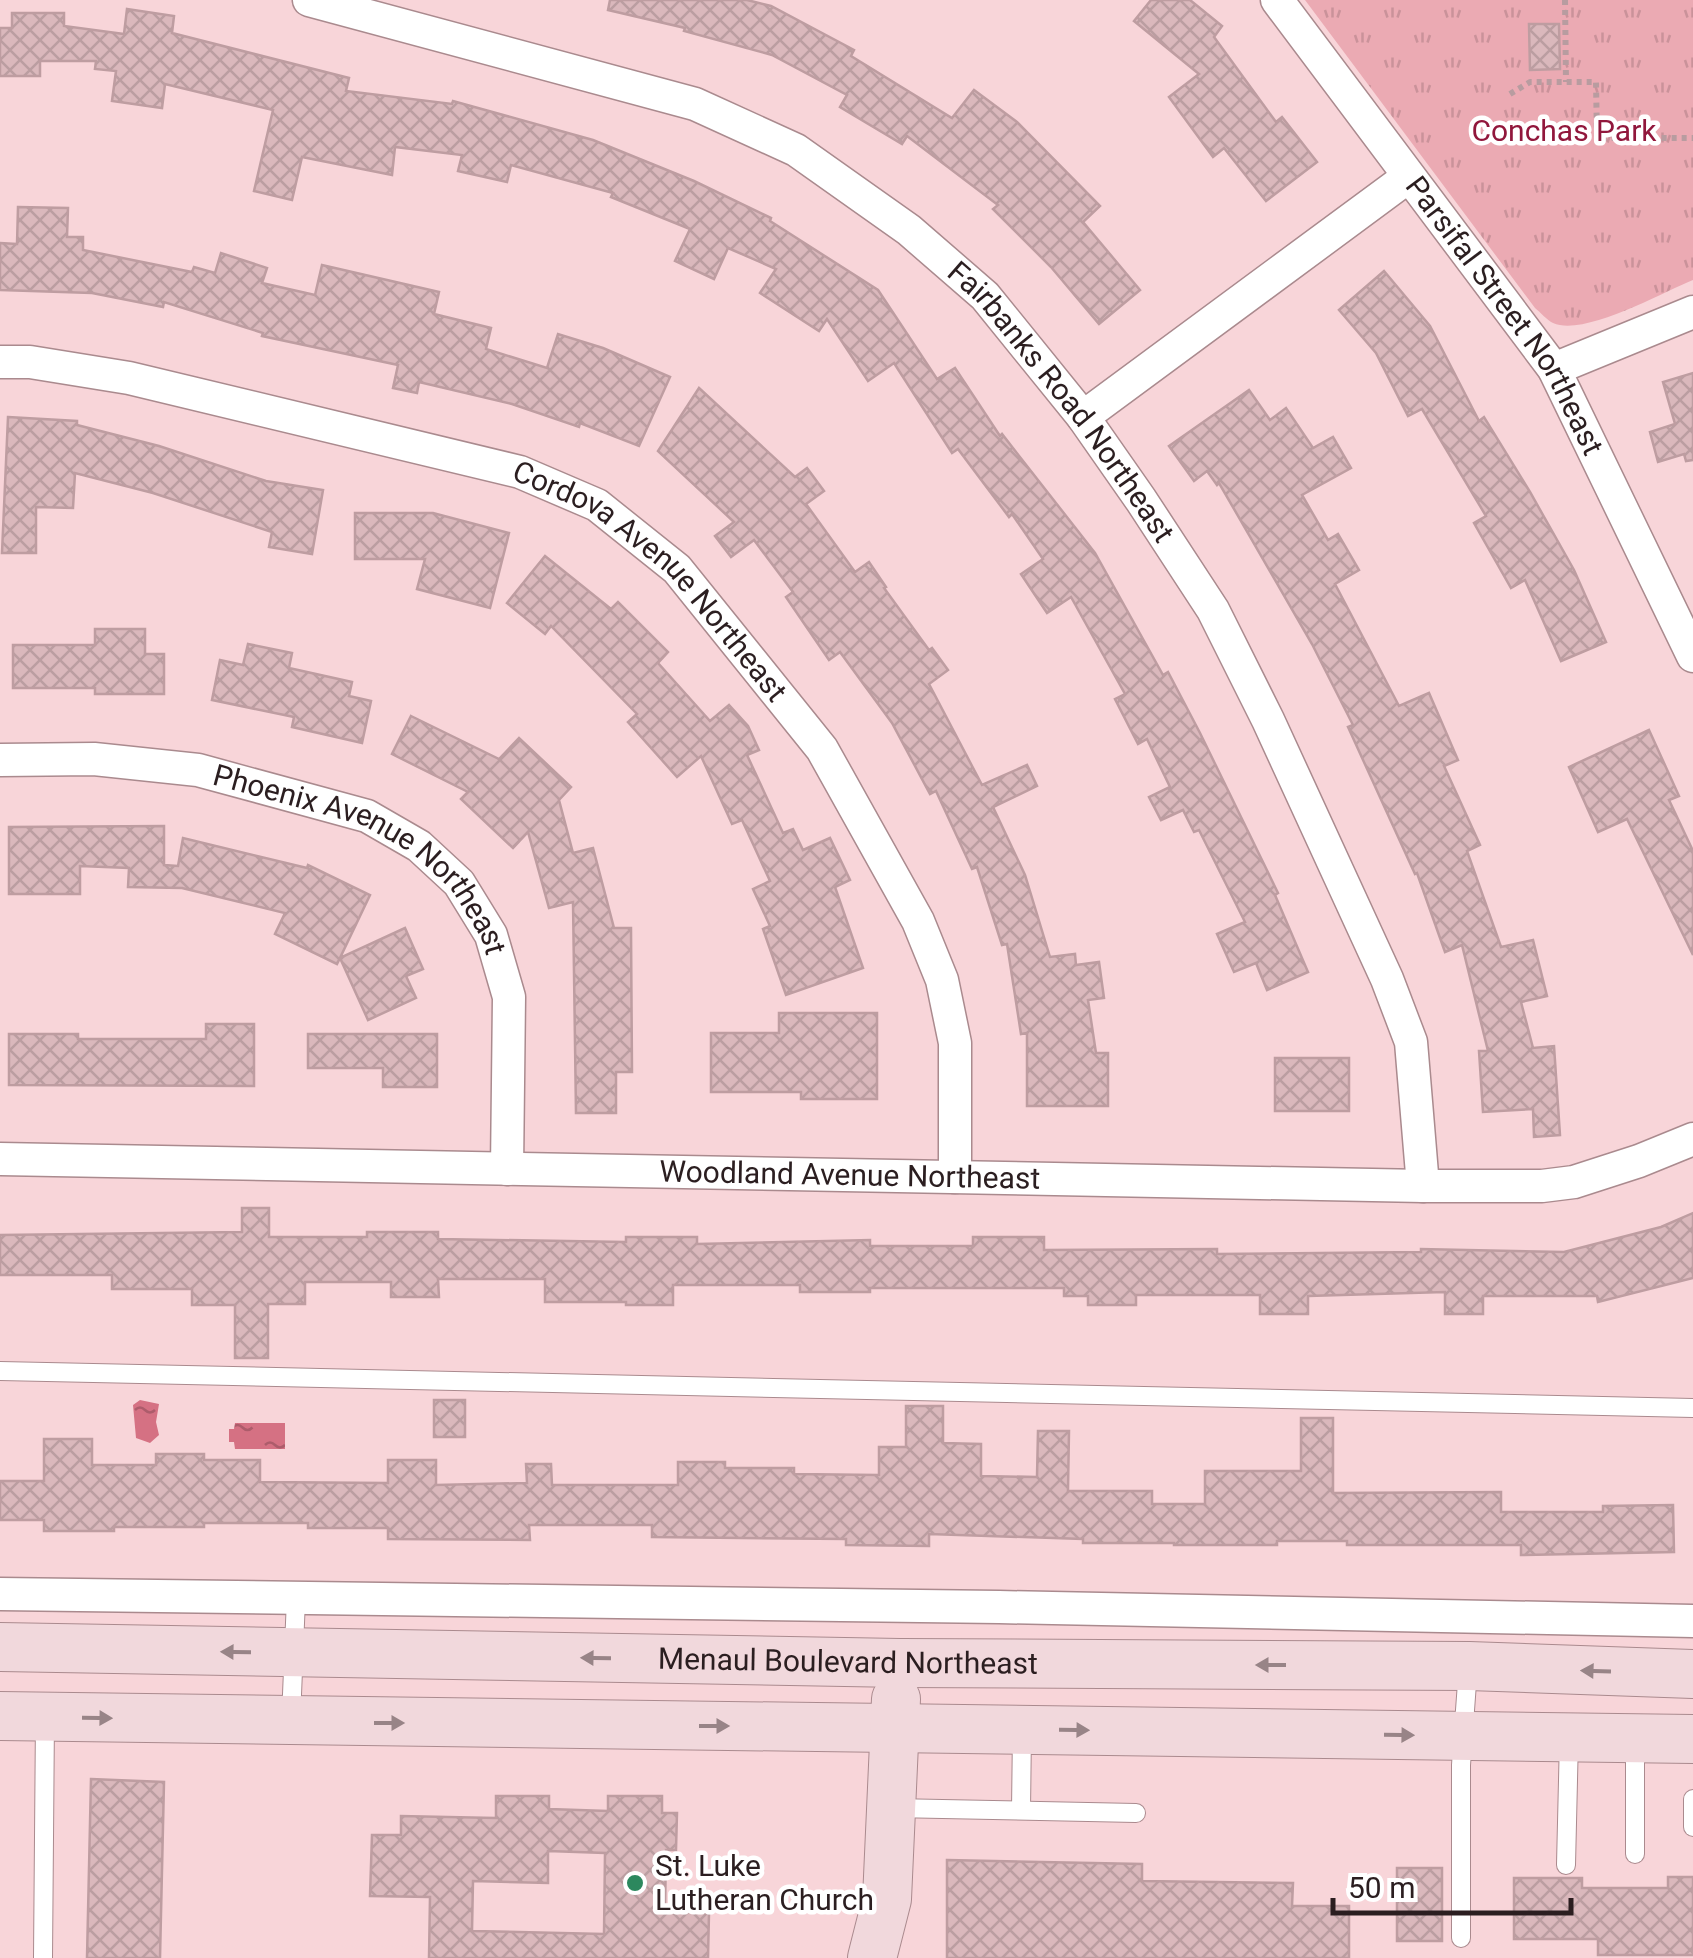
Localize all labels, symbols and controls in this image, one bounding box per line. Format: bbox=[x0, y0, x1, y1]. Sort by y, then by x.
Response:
park label: Conchas Park bbox=[1471, 113, 1657, 148]
street label: Parsifal Street Northeast bbox=[1399, 169, 1611, 460]
street label: Fairbanks Road Northeast bbox=[941, 254, 1182, 549]
street label: Cordova Avenue Northeast bbox=[508, 453, 795, 708]
street label: Phoenix Avenue Northeast bbox=[210, 757, 514, 958]
street label: Woodland Avenue Northeast bbox=[659, 1154, 1041, 1196]
street label: Menaul Boulevard Northeast bbox=[658, 1641, 1038, 1681]
one-way arrow bbox=[219, 1644, 251, 1660]
one-way arrow bbox=[579, 1650, 611, 1666]
one-way arrow bbox=[1254, 1657, 1286, 1673]
one-way arrow bbox=[1579, 1662, 1611, 1678]
one-way arrow bbox=[82, 1710, 114, 1726]
one-way arrow bbox=[373, 1715, 405, 1731]
one-way arrow bbox=[698, 1718, 730, 1734]
one-way arrow bbox=[1058, 1722, 1090, 1738]
one-way arrow bbox=[1383, 1727, 1415, 1743]
place label: St. Luke Lutheran Church bbox=[655, 1848, 874, 1917]
scale bar bbox=[1333, 1853, 1570, 1915]
text: 50 m bbox=[1348, 1870, 1415, 1905]
marker: St. Luke Lutheran Church bbox=[624, 1872, 646, 1894]

